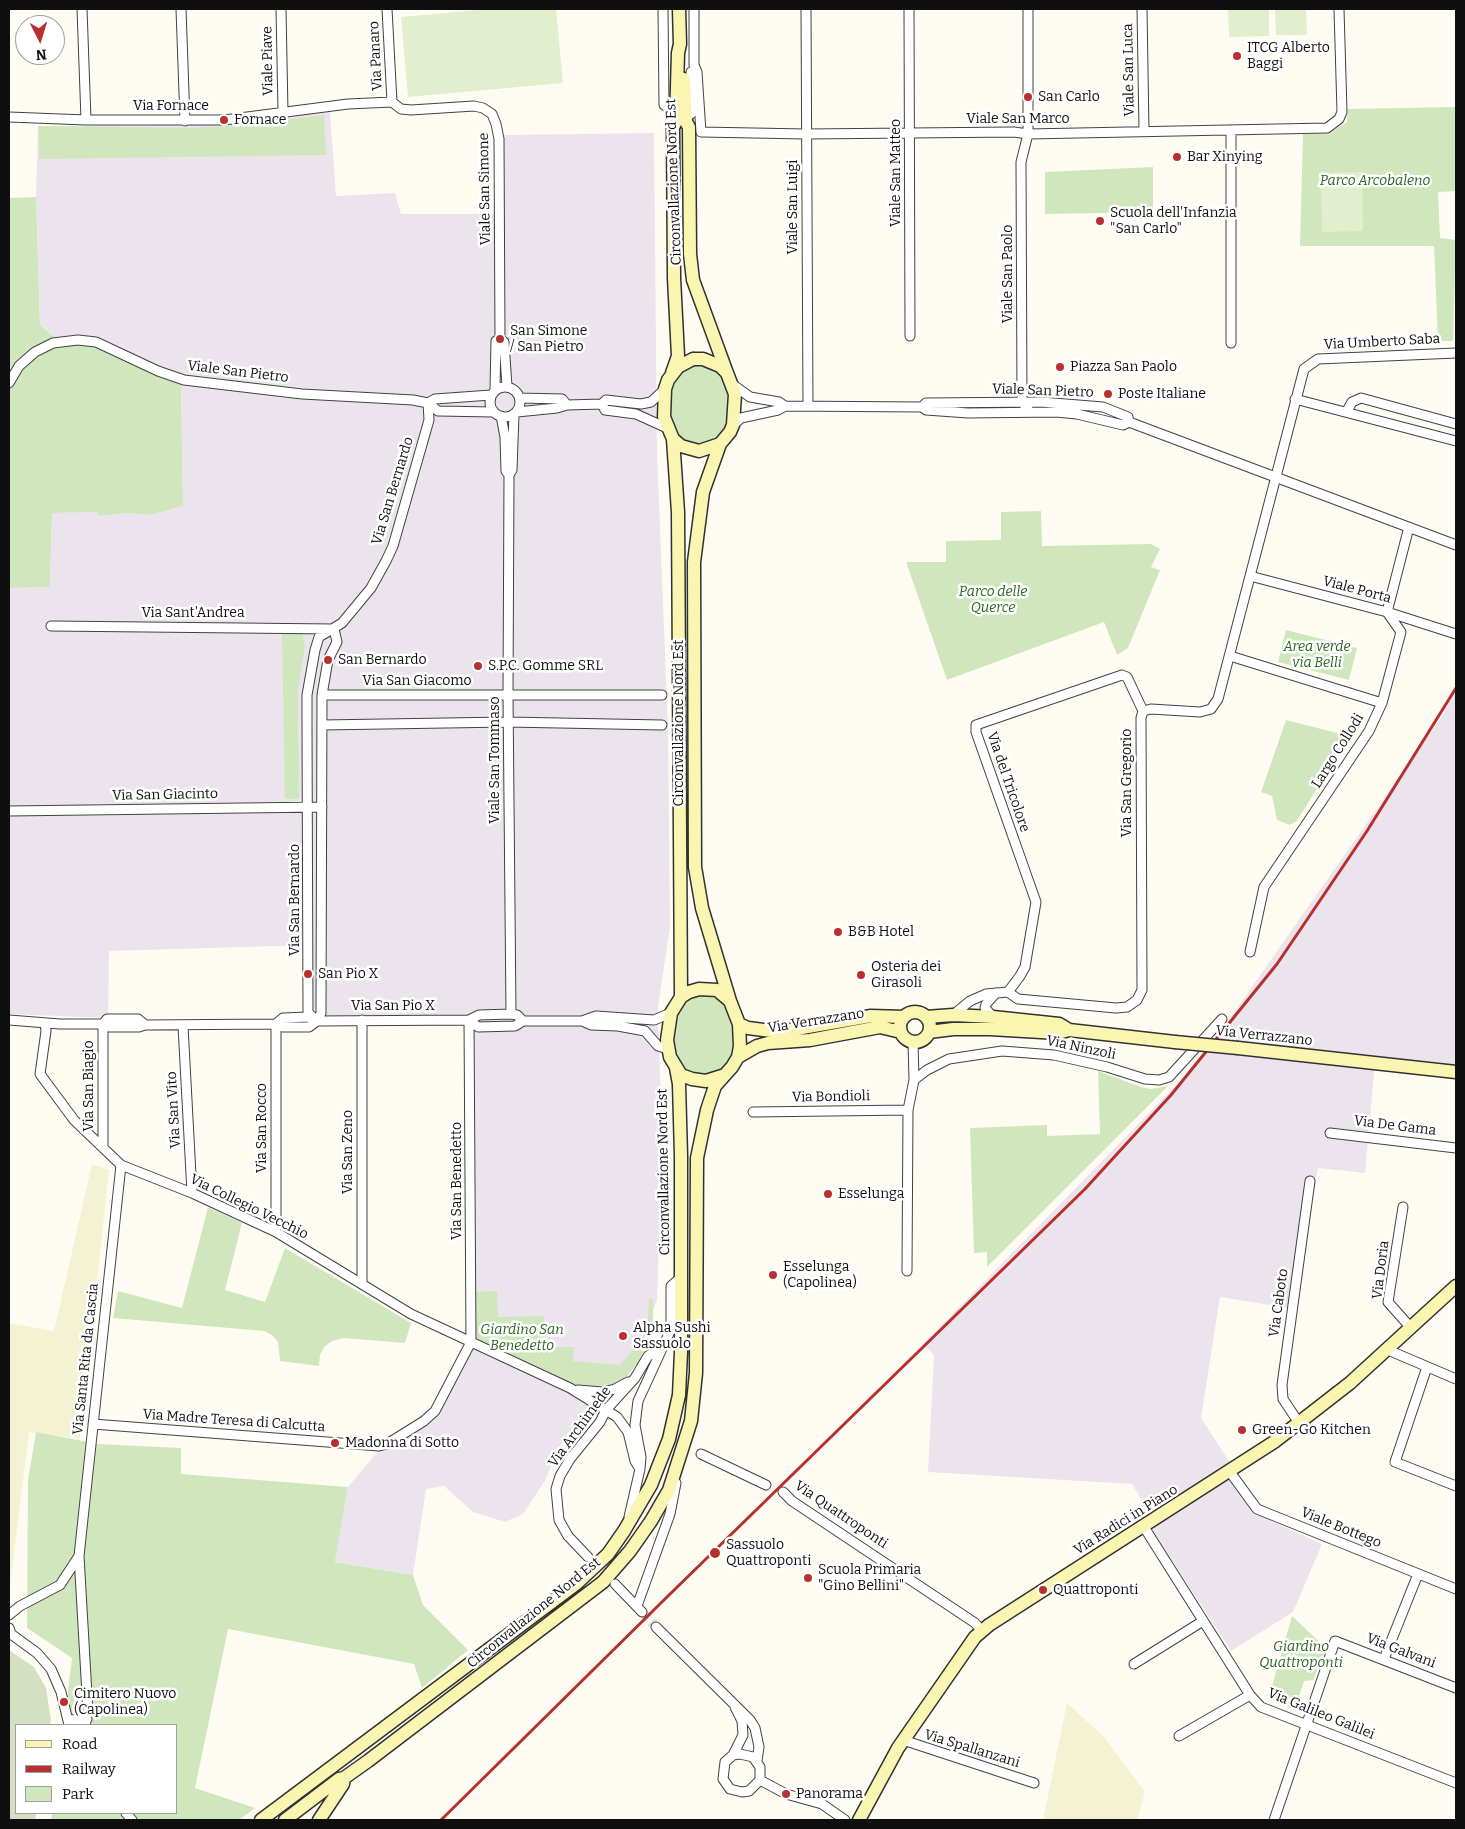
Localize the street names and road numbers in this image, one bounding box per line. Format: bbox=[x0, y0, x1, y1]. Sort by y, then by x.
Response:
street label: Via Panaro bbox=[366, 21, 386, 91]
street label: Viale San Luca bbox=[1120, 23, 1138, 117]
street label: Viale Piave bbox=[259, 26, 277, 96]
street label: Via Fornace bbox=[133, 98, 209, 114]
street label: Circonvallazione Nord Est bbox=[663, 98, 685, 266]
street label: Viale San Marco bbox=[966, 111, 1070, 127]
street label: Viale San Matteo bbox=[888, 119, 904, 227]
street label: Viale San Simone bbox=[476, 133, 494, 245]
street label: Viale San Luigi bbox=[785, 160, 801, 254]
street label: Viale San Paolo bbox=[1000, 225, 1016, 323]
street label: Via Umberto Saba bbox=[1323, 331, 1441, 353]
street label: Viale San Pietro bbox=[187, 357, 289, 387]
street label: Viale San Pietro bbox=[992, 381, 1094, 401]
street label: Via San Bernardo bbox=[369, 435, 417, 547]
street label: Viale Porta bbox=[1321, 573, 1393, 607]
street label: Via Sant'Andrea bbox=[141, 605, 245, 621]
street label: Circonvallazione Nord Est bbox=[671, 640, 687, 806]
street label: Via San Giacomo bbox=[362, 673, 472, 689]
street label: Viale San Tommaso bbox=[487, 696, 503, 824]
street label: Largo Collodi bbox=[1308, 711, 1368, 791]
street label: Via San Gregorio bbox=[1119, 729, 1135, 837]
street label: Via del Tricolore bbox=[983, 730, 1033, 834]
street label: Via San Giacinto bbox=[112, 786, 218, 804]
street label: Via San Bernardo bbox=[287, 844, 303, 956]
street label: Via San Pio X bbox=[351, 998, 435, 1014]
street label: Via Verrazzano bbox=[767, 1005, 865, 1037]
street label: Via Verrazzano bbox=[1215, 1023, 1313, 1049]
street label: Via Ninzoli bbox=[1045, 1032, 1117, 1064]
street label: Via San Biagio bbox=[81, 1040, 97, 1132]
street label: Via San Vito bbox=[164, 1071, 184, 1149]
street label: Via San Rocco bbox=[254, 1083, 270, 1173]
street label: Circonvallazione Nord Est bbox=[654, 1088, 674, 1256]
street label: Via Bondioli bbox=[792, 1088, 870, 1106]
street label: Via San Zeno bbox=[340, 1110, 356, 1194]
street label: Via De Gama bbox=[1353, 1113, 1437, 1139]
street label: Via San Benedetto bbox=[449, 1122, 465, 1240]
street label: Via Collegio Vecchio bbox=[187, 1171, 311, 1243]
street label: Via Doria bbox=[1369, 1240, 1393, 1300]
street label: Via Caboto bbox=[1266, 1268, 1292, 1338]
street label: Via Santa Rita da Cascia bbox=[70, 1282, 102, 1436]
street label: Via Archimede bbox=[545, 1383, 615, 1471]
street label: Via Madre Teresa di Calcutta bbox=[142, 1406, 326, 1436]
street label: Via Quattroponti bbox=[791, 1478, 891, 1552]
street label: Via Radici in Piano bbox=[1071, 1481, 1181, 1559]
street label: Viale Bottego bbox=[1298, 1504, 1384, 1552]
street label: Circonvallazione Nord Est bbox=[464, 1554, 604, 1672]
street label: Via Galvani bbox=[1364, 1630, 1438, 1672]
street label: Via Galileo Galilei bbox=[1265, 1685, 1377, 1743]
street label: Via Spallanzani bbox=[922, 1726, 1022, 1772]

